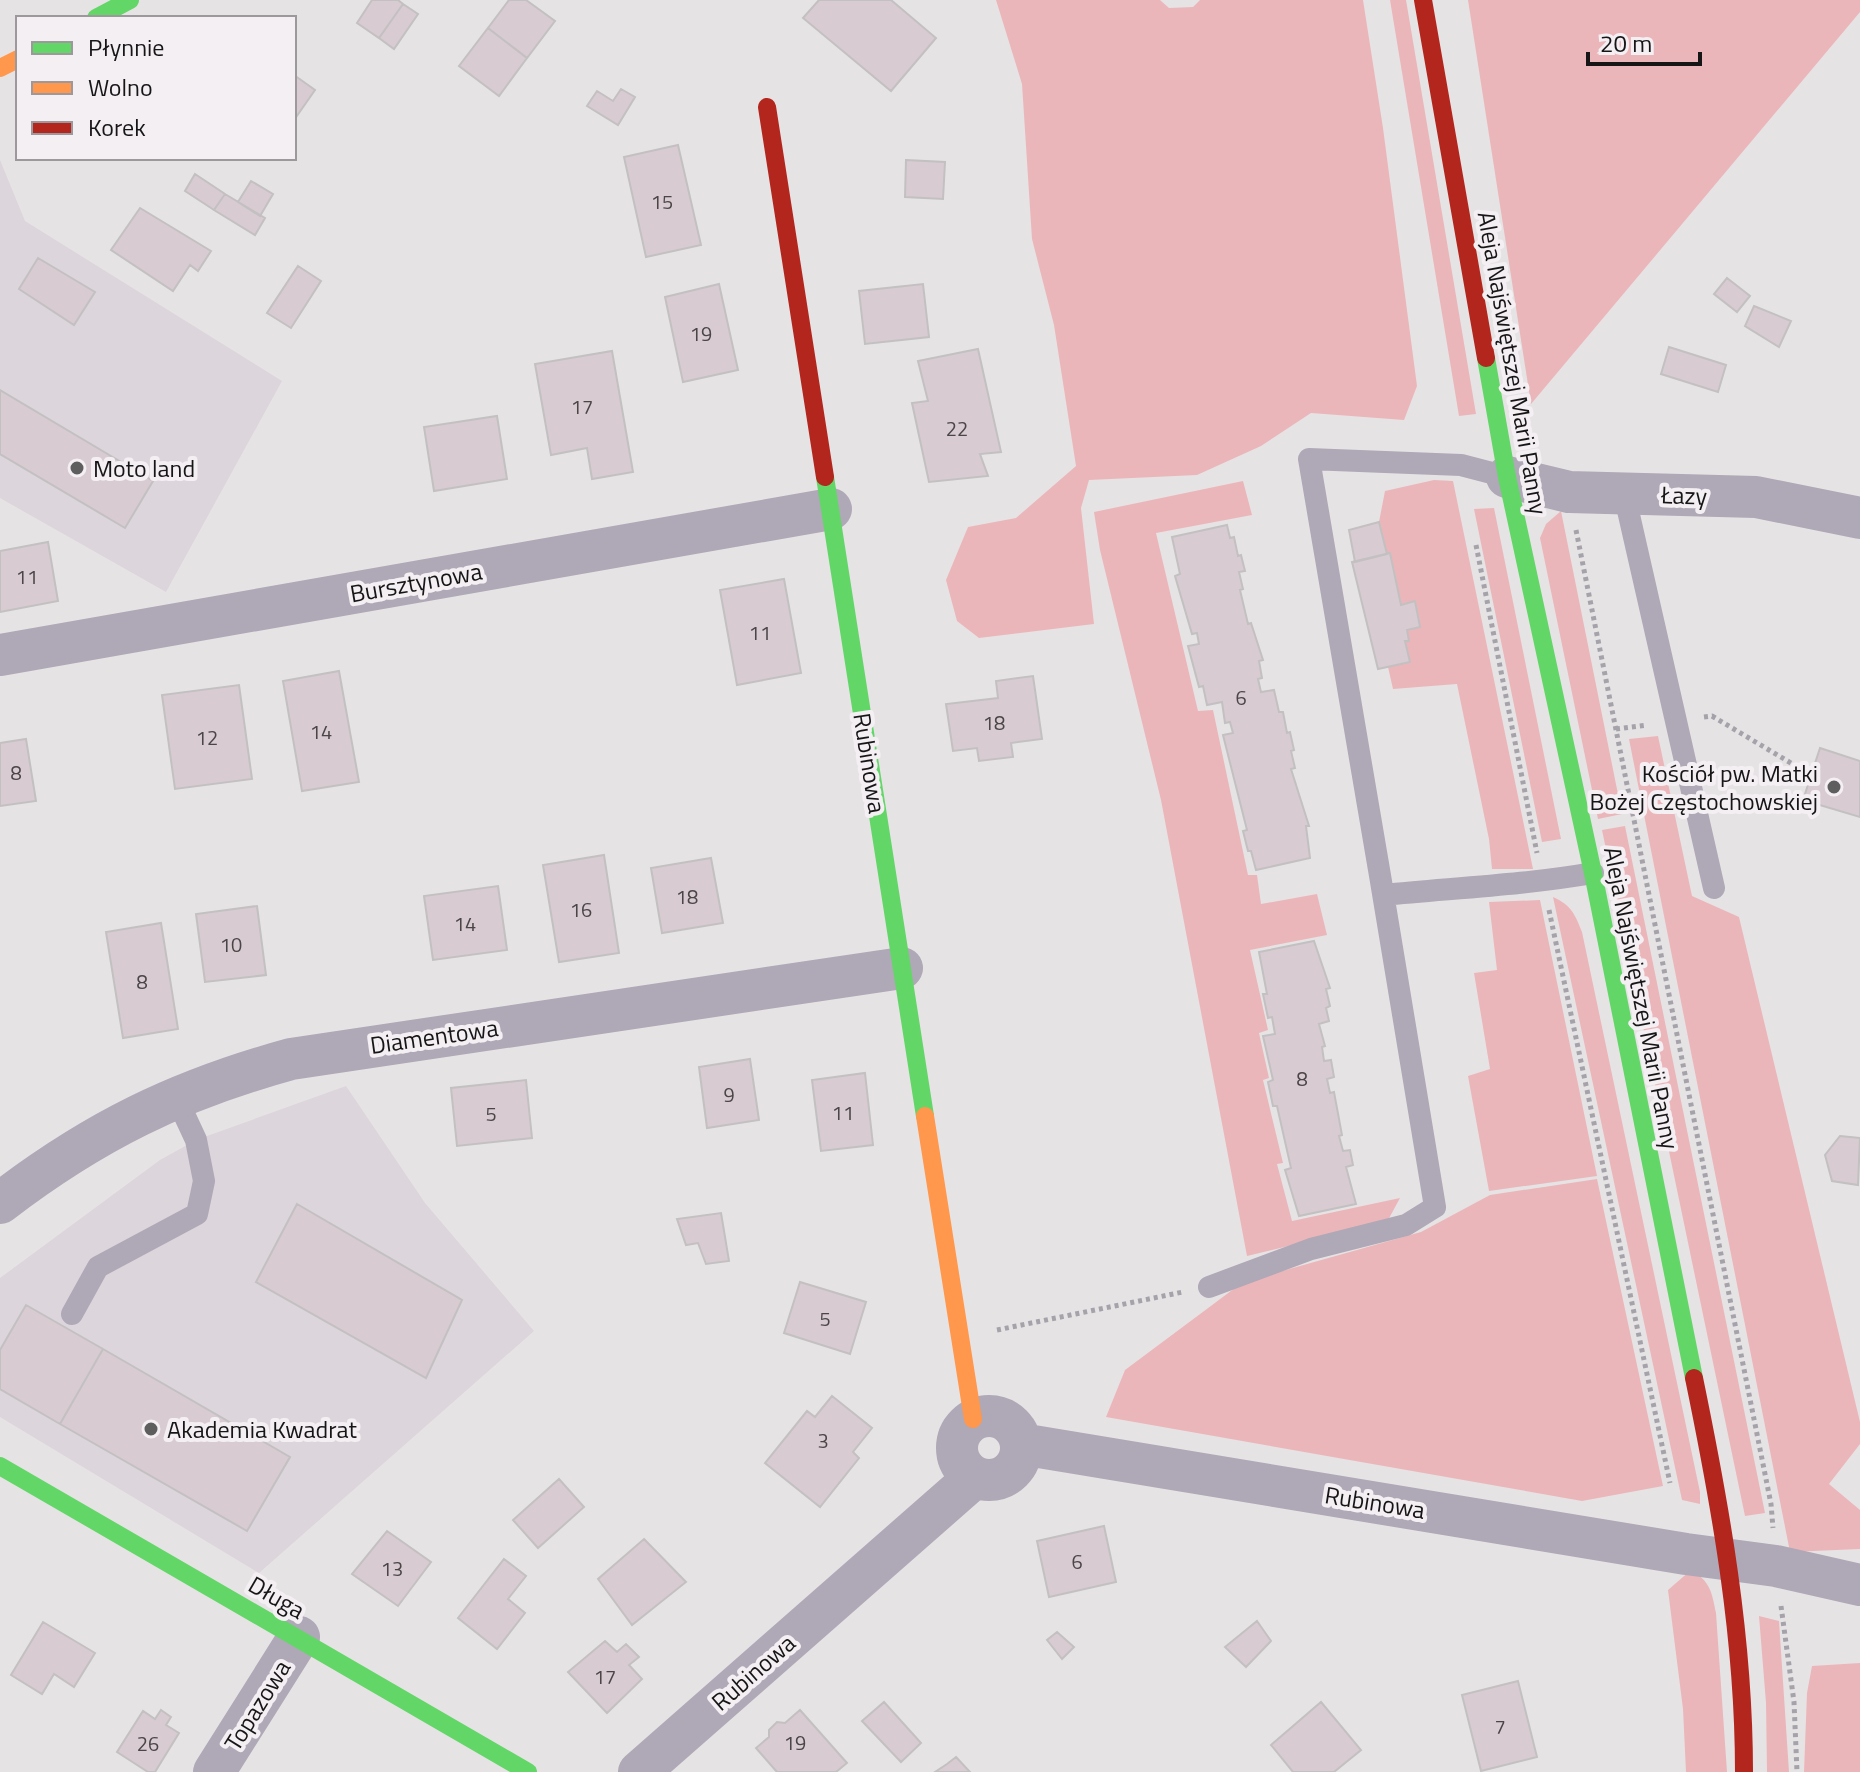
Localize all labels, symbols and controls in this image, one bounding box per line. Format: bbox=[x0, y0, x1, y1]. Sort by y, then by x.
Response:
legend bbox=[16, 16, 296, 160]
scale bar bbox=[1588, 16, 1700, 66]
text: 20 m bbox=[1600, 25, 1652, 61]
text: Płynnie bbox=[88, 29, 164, 65]
text: Wolno bbox=[88, 69, 153, 105]
text: Korek bbox=[88, 109, 146, 145]
house number: 15 bbox=[651, 186, 673, 217]
street label: Aleja Najświętszej Marii Panny bbox=[1469, 208, 1557, 518]
house number: 19 bbox=[690, 318, 712, 349]
house number: 17 bbox=[571, 391, 593, 422]
house number: 22 bbox=[946, 413, 968, 444]
place label: Moto land bbox=[93, 450, 195, 486]
marker: Moto land bbox=[68, 459, 86, 477]
street label: Łazy bbox=[1659, 476, 1708, 514]
street label: Bursztynowa bbox=[347, 553, 485, 611]
house number: 11 bbox=[16, 561, 38, 592]
house number: 11 bbox=[749, 617, 771, 648]
house number: 6 bbox=[1235, 682, 1247, 713]
house number: 18 bbox=[983, 707, 1005, 738]
street label: Rubinowa bbox=[844, 710, 896, 816]
house number: 14 bbox=[310, 716, 332, 747]
house number: 12 bbox=[196, 722, 218, 753]
place label: Kościół pw. Matki Bożej Częstochowskiej bbox=[1589, 755, 1818, 819]
house number: 8 bbox=[10, 757, 22, 788]
marker: Kościół pw. Matki Bożej Częstochowskiej bbox=[1825, 778, 1843, 796]
street label: Aleja Najświętszej Marii Panny bbox=[1595, 844, 1689, 1153]
house number: 18 bbox=[676, 881, 698, 912]
house number: 16 bbox=[570, 894, 592, 925]
house number: 14 bbox=[454, 908, 476, 939]
house number: 10 bbox=[220, 929, 242, 960]
house number: 8 bbox=[136, 966, 148, 997]
street label: Diamentowa bbox=[368, 1009, 500, 1063]
house number: 8 bbox=[1296, 1063, 1308, 1094]
house number: 9 bbox=[723, 1079, 735, 1110]
house number: 11 bbox=[832, 1097, 854, 1128]
house number: 5 bbox=[485, 1098, 497, 1129]
house number: 5 bbox=[819, 1303, 831, 1334]
place label: Akademia Kwadrat bbox=[167, 1411, 357, 1447]
marker: Akademia Kwadrat bbox=[142, 1420, 160, 1438]
house number: 3 bbox=[817, 1425, 829, 1456]
street label: Rubinowa bbox=[1322, 1476, 1428, 1528]
house number: 6 bbox=[1071, 1546, 1083, 1577]
house number: 13 bbox=[381, 1553, 403, 1584]
street label: Długa bbox=[242, 1566, 312, 1628]
street label: Rubinowa bbox=[703, 1625, 803, 1719]
street label: Topazowa bbox=[215, 1652, 299, 1758]
house number: 17 bbox=[594, 1661, 616, 1692]
house number: 7 bbox=[1494, 1711, 1506, 1742]
house number: 19 bbox=[784, 1727, 806, 1758]
house number: 26 bbox=[137, 1728, 159, 1759]

